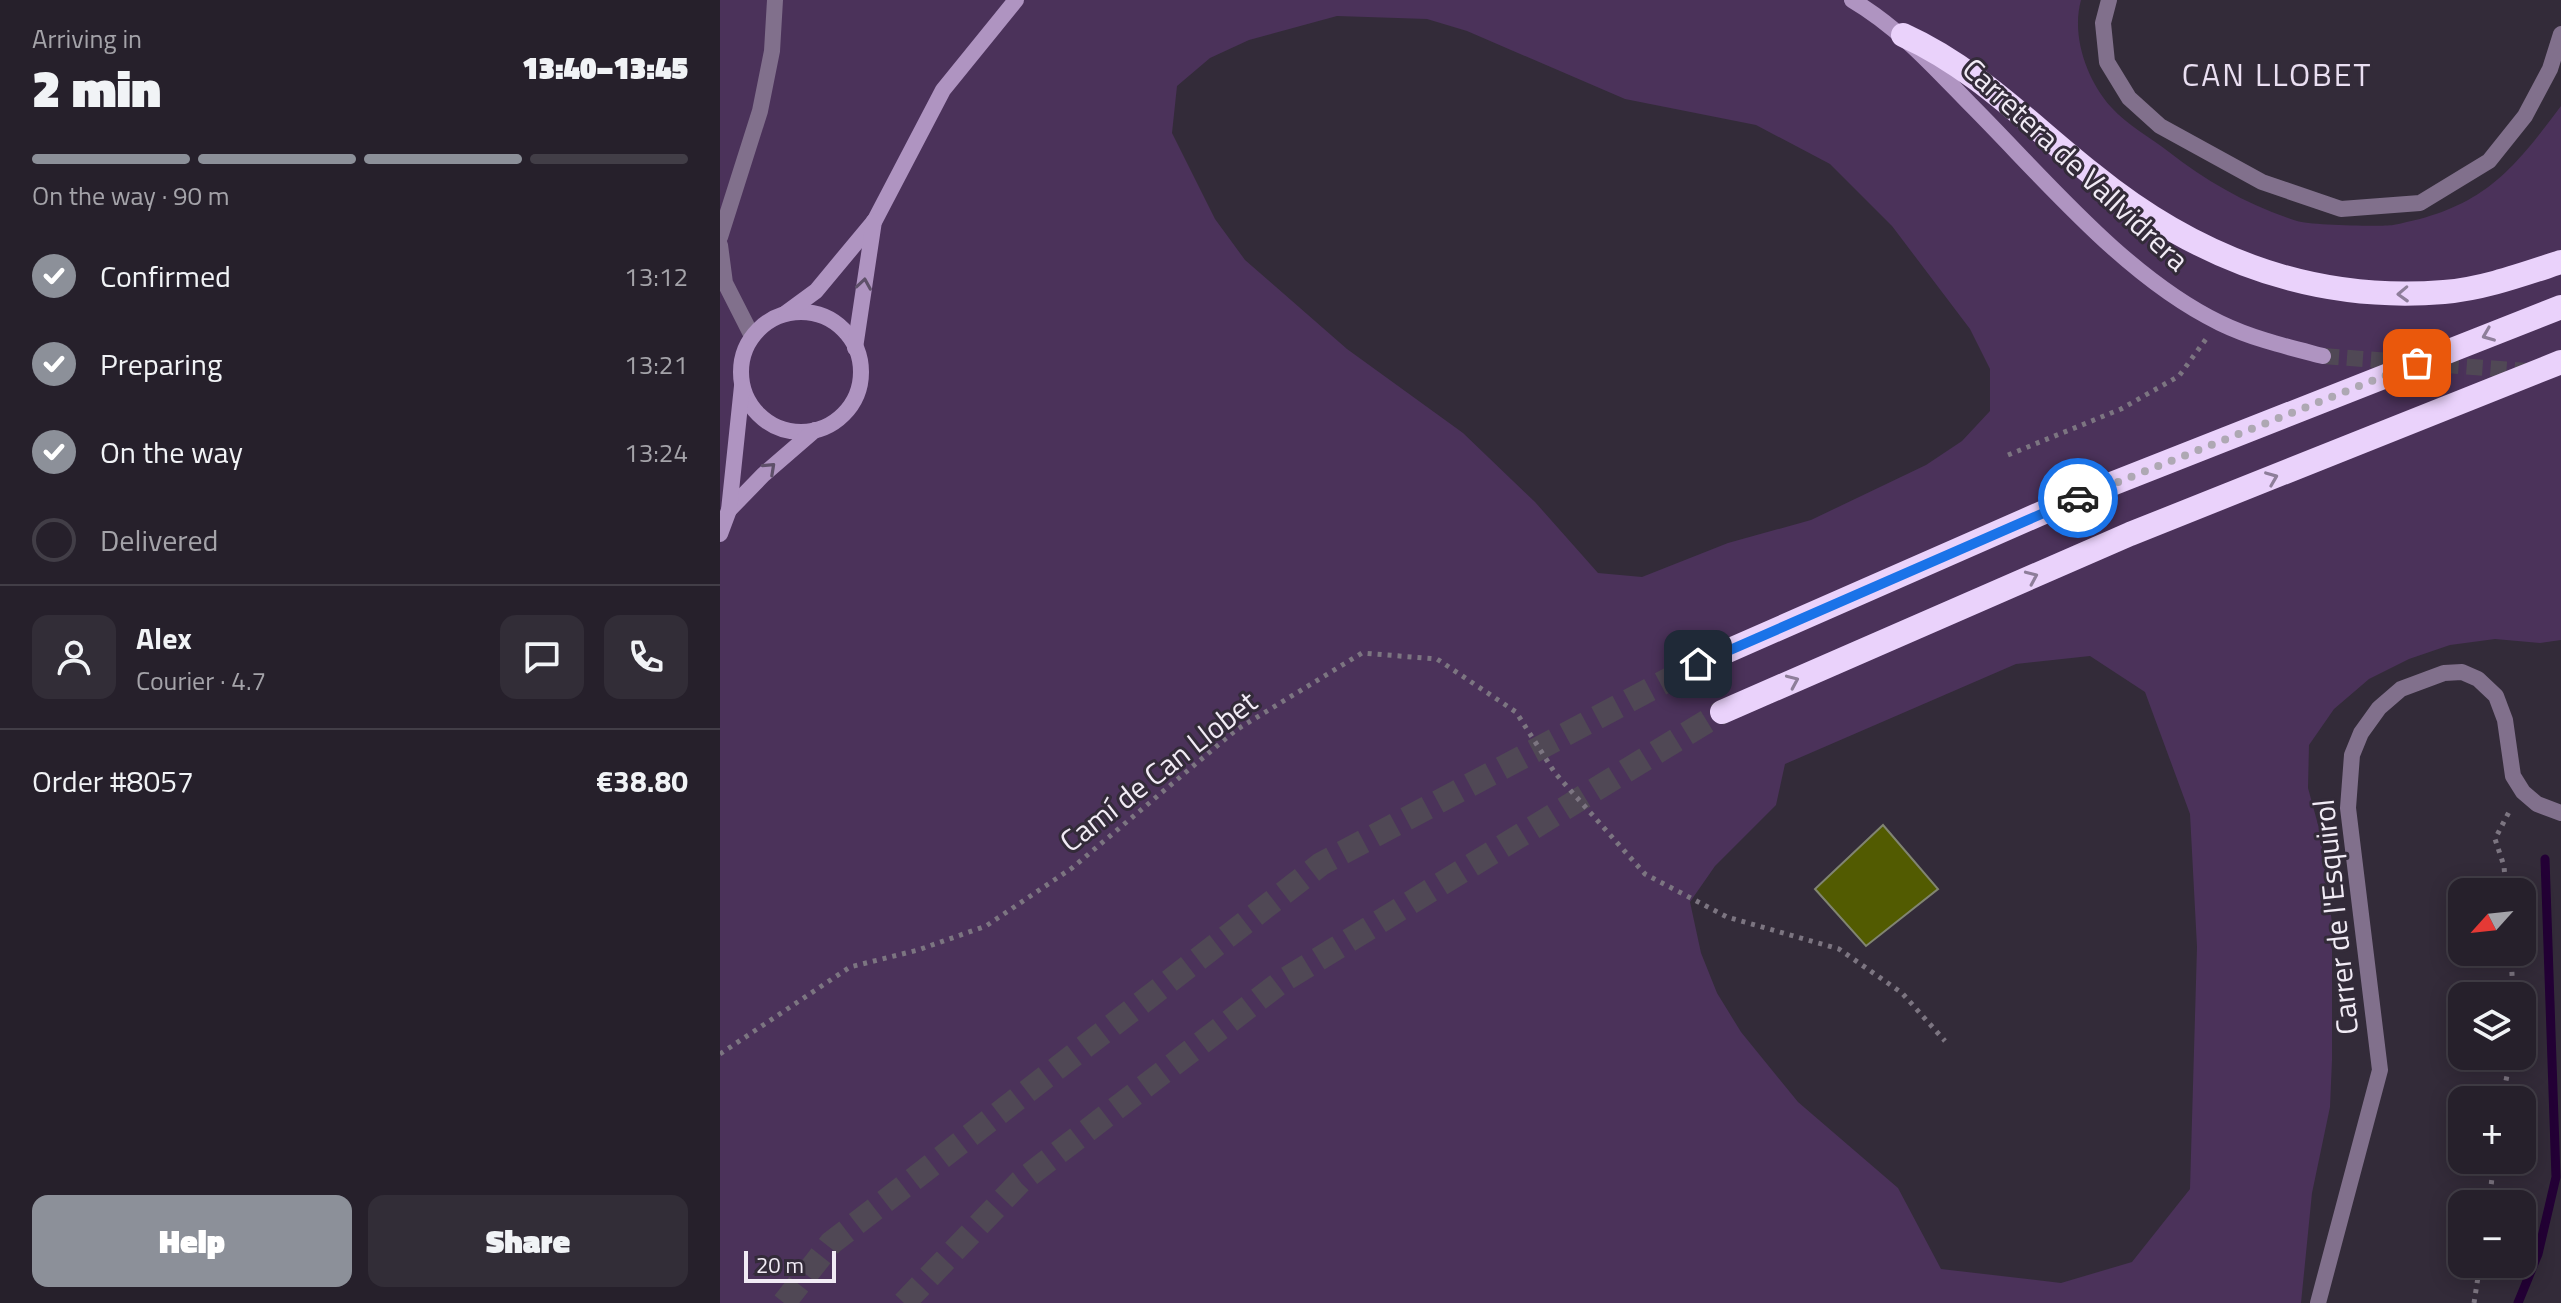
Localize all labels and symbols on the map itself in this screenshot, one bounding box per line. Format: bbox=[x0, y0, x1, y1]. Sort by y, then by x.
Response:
street label: Carretera de Vallvidrera bbox=[1952, 47, 2200, 281]
district label: CAN LLOBET bbox=[2182, 50, 2372, 98]
one-way arrow bbox=[855, 277, 872, 291]
one-way arrow bbox=[2396, 285, 2409, 302]
one-way arrow bbox=[2482, 325, 2496, 342]
pin bbox=[2383, 329, 2451, 397]
courier bbox=[2038, 458, 2118, 538]
one-way arrow bbox=[761, 463, 775, 477]
one-way arrow bbox=[2264, 471, 2278, 488]
one-way arrow bbox=[2023, 571, 2038, 587]
pin bbox=[1664, 630, 1732, 698]
one-way arrow bbox=[1785, 675, 1799, 691]
street label: Camí de Can Llobet bbox=[1049, 679, 1267, 863]
street label: Carrer de l'Esquirol bbox=[2300, 797, 2370, 1037]
north arrow bbox=[2448, 878, 2536, 966]
scale bar bbox=[744, 1247, 836, 1283]

